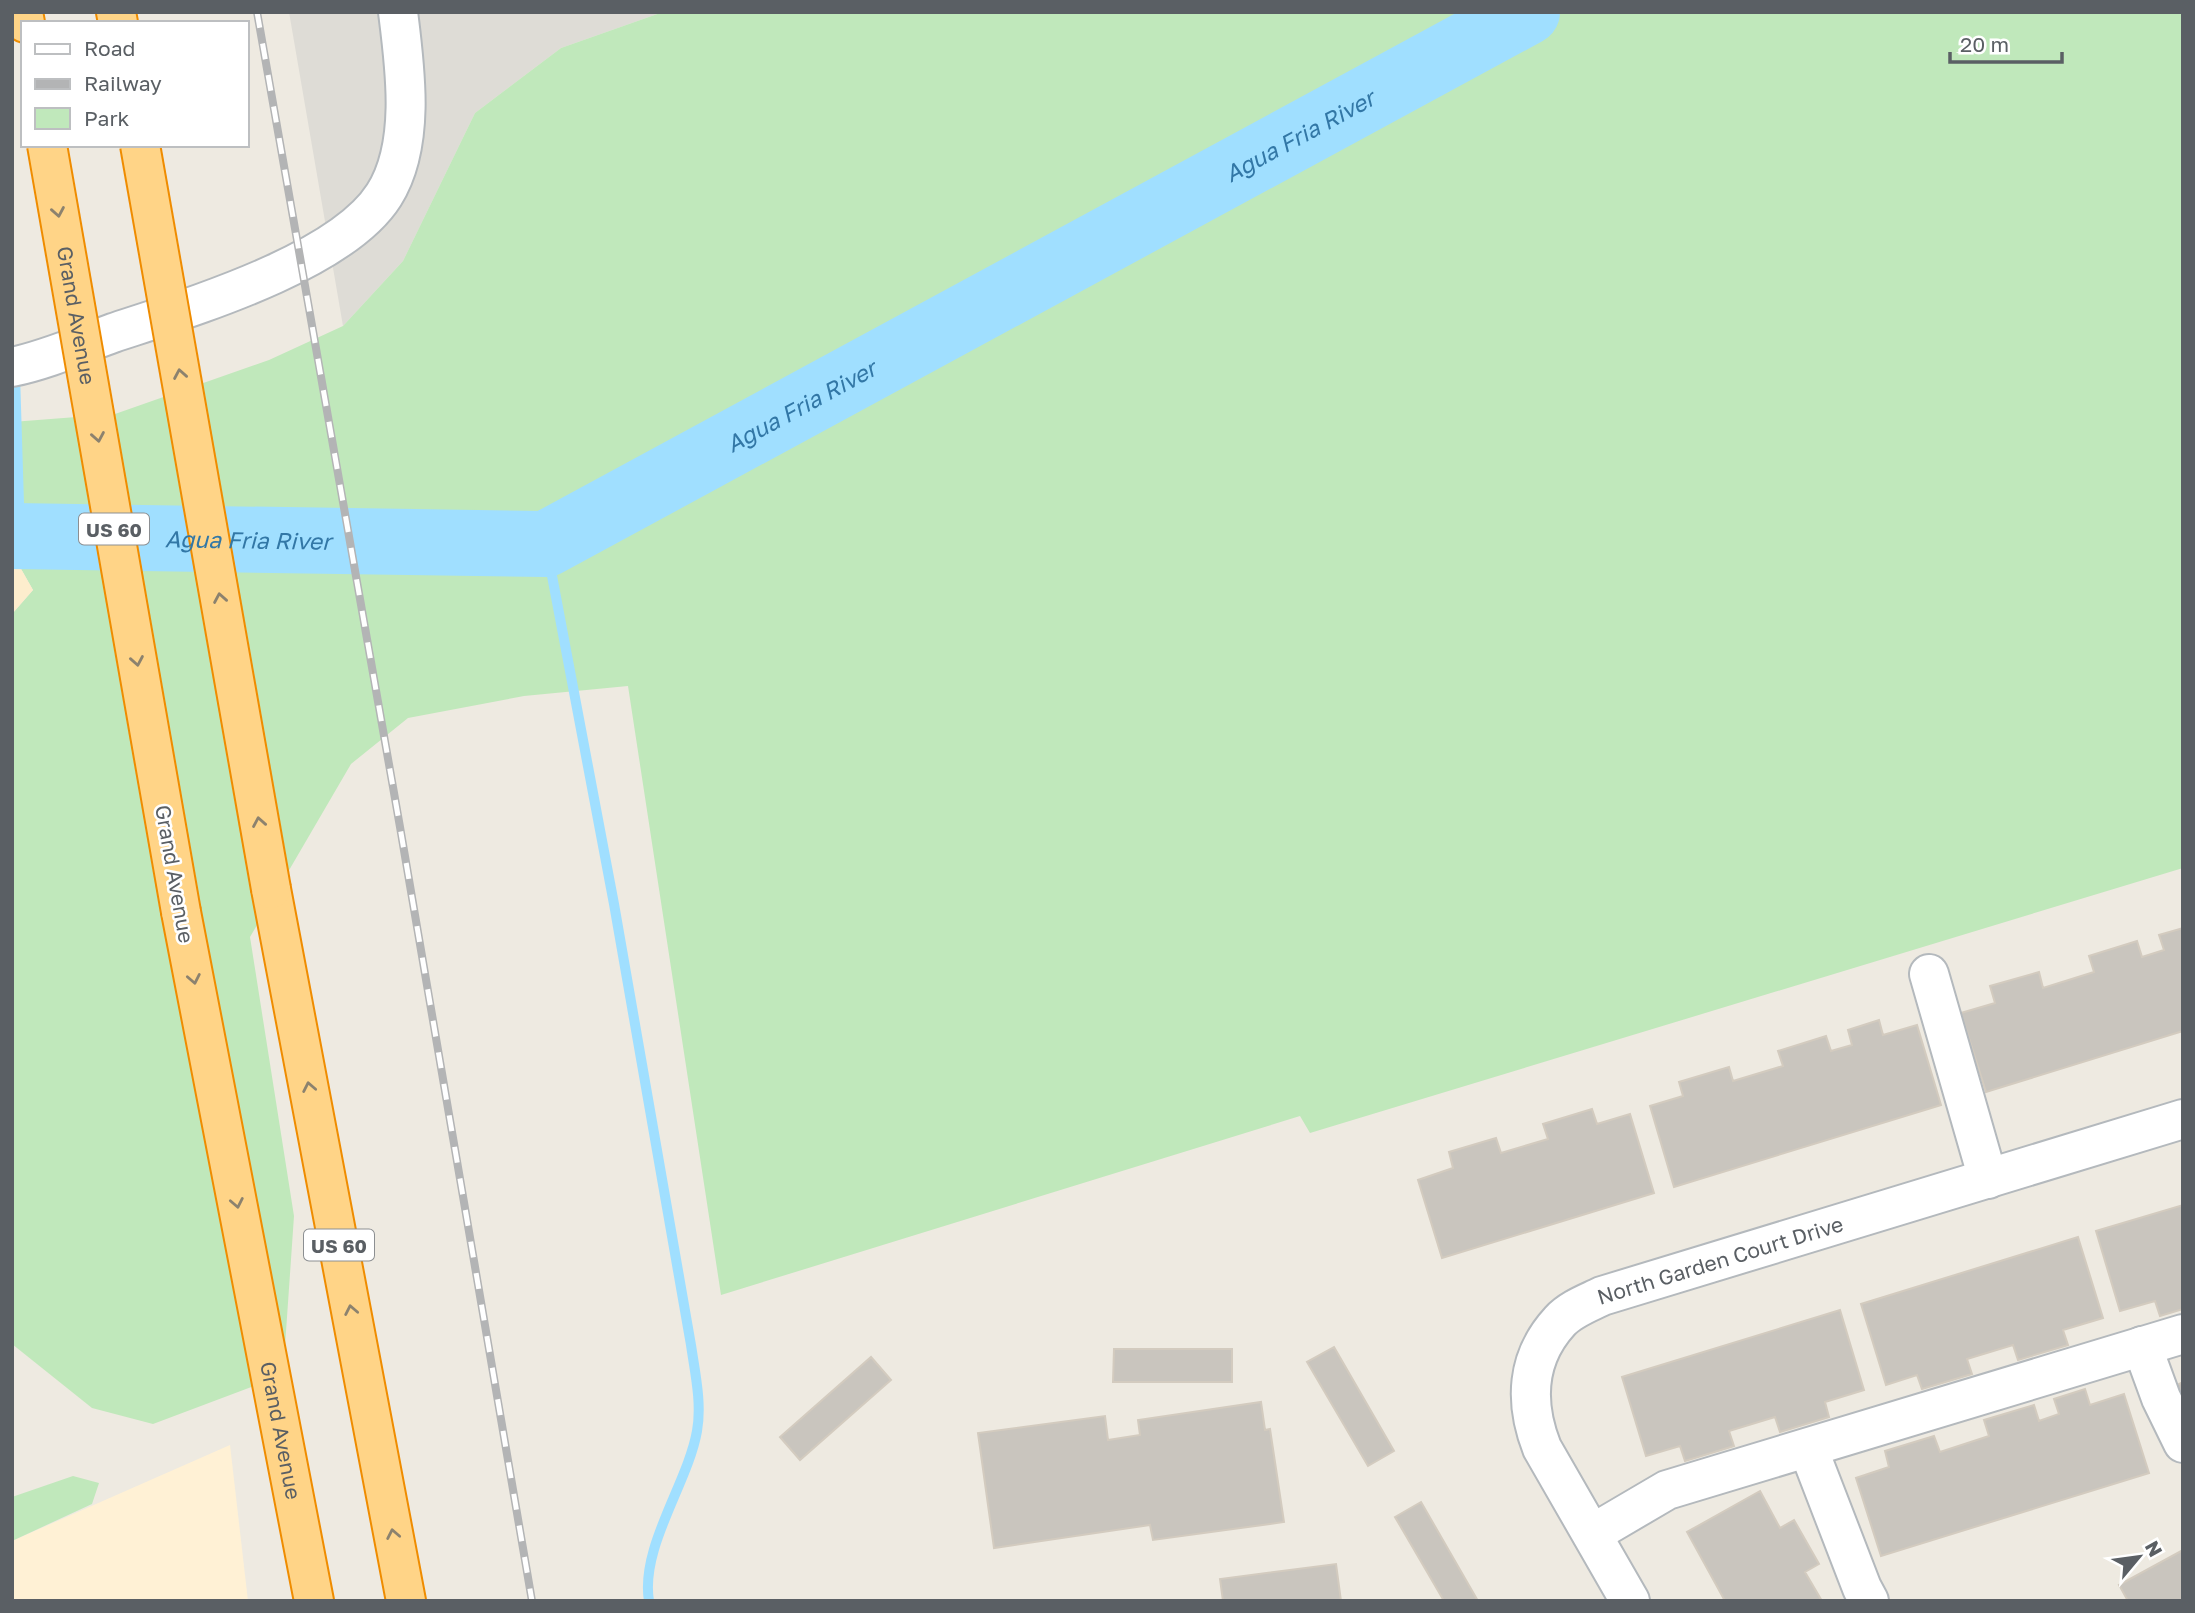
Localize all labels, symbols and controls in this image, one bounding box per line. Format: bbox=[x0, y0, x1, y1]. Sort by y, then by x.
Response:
legend bbox=[21, 21, 248, 147]
scale bar bbox=[1950, 21, 2062, 65]
text: 20 m bbox=[1960, 31, 2009, 57]
text: Road bbox=[84, 35, 135, 61]
text: Railway bbox=[84, 70, 162, 96]
water label: Agua Fria River bbox=[1220, 82, 1382, 187]
text: Park bbox=[84, 105, 130, 131]
one-way arrow bbox=[50, 206, 65, 218]
street label: Grand Avenue bbox=[52, 244, 102, 387]
water label: Agua Fria River bbox=[721, 352, 883, 458]
one-way arrow bbox=[173, 368, 188, 380]
one-way arrow bbox=[90, 431, 105, 443]
road number: US 60 bbox=[79, 514, 149, 544]
water label: Agua Fria River bbox=[165, 524, 334, 555]
one-way arrow bbox=[213, 592, 228, 604]
one-way arrow bbox=[129, 655, 144, 667]
street label: Grand Avenue bbox=[150, 803, 200, 945]
one-way arrow bbox=[253, 816, 268, 828]
one-way arrow bbox=[186, 973, 201, 985]
one-way arrow bbox=[302, 1081, 317, 1093]
one-way arrow bbox=[228, 1196, 243, 1208]
street label: North Garden Court Drive bbox=[1594, 1210, 1846, 1310]
road number: US 60 bbox=[304, 1230, 374, 1260]
one-way arrow bbox=[344, 1304, 359, 1316]
street label: Grand Avenue bbox=[255, 1359, 307, 1502]
north arrow bbox=[2104, 1522, 2174, 1592]
one-way arrow bbox=[387, 1528, 402, 1540]
text: N bbox=[2141, 1537, 2168, 1560]

